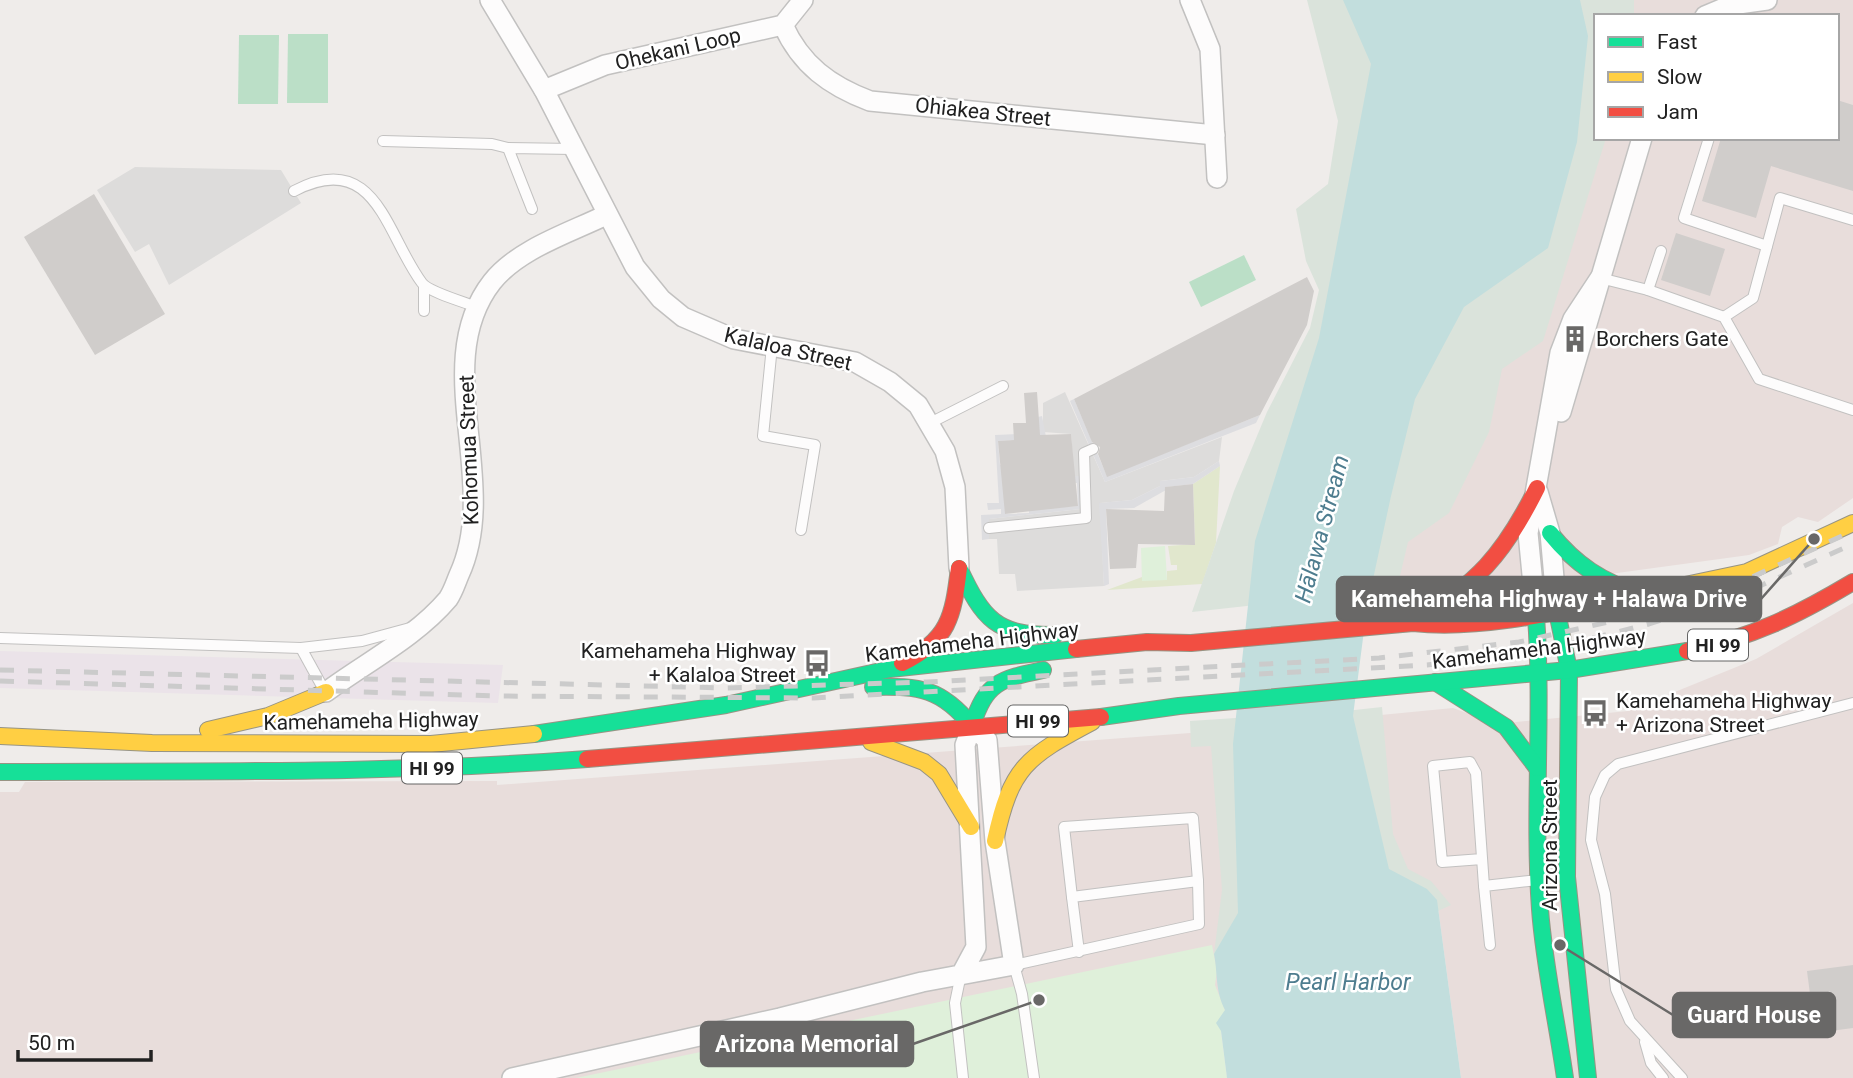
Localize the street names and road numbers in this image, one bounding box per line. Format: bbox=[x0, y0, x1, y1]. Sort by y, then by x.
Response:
street label: Ohekani Loop bbox=[613, 23, 743, 75]
street label: Ohiakea Street bbox=[914, 93, 1052, 131]
street label: Kalaloa Street bbox=[722, 323, 854, 375]
street label: Kohomua Street bbox=[454, 374, 484, 526]
street label: Kamehameha Highway bbox=[864, 617, 1080, 667]
street label: Kamehameha Highway bbox=[1431, 624, 1647, 674]
road number: HI 99 bbox=[1688, 630, 1748, 660]
road number: HI 99 bbox=[1008, 706, 1068, 736]
street label: Kamehameha Highway bbox=[263, 707, 479, 735]
road number: HI 99 bbox=[402, 752, 462, 783]
street label: Arizona Street bbox=[1538, 779, 1562, 911]

